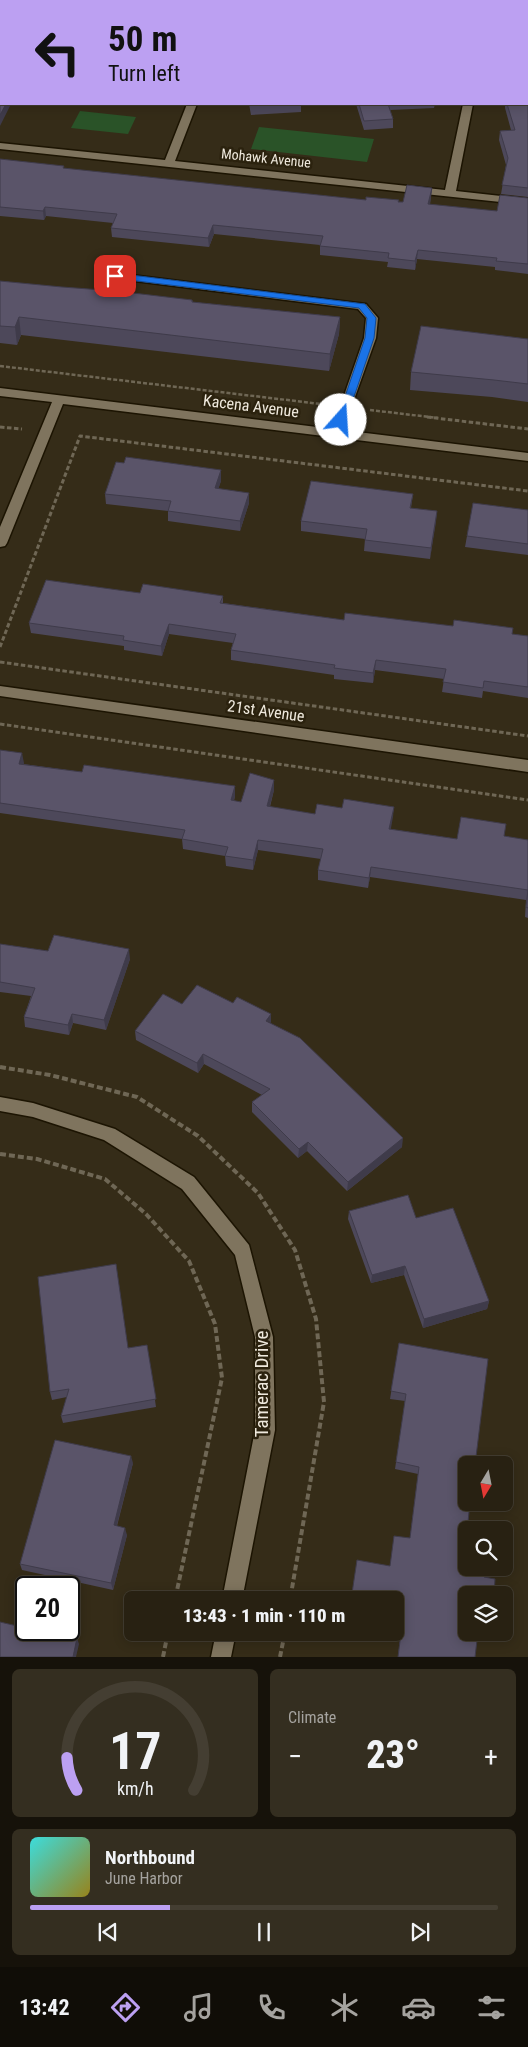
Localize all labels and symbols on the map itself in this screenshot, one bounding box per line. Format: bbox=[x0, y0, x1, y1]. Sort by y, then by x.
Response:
street label: Mohawk Avenue bbox=[220, 145, 312, 171]
pin bbox=[94, 255, 136, 297]
street label: Kacena Avenue bbox=[202, 391, 300, 421]
position arrow bbox=[314, 393, 366, 445]
street label: 21st Avenue bbox=[226, 696, 306, 726]
street label: Tamerac Drive bbox=[250, 1331, 273, 1437]
north arrow bbox=[458, 1456, 512, 1511]
speed limit sign: 20 bbox=[15, 1576, 80, 1641]

